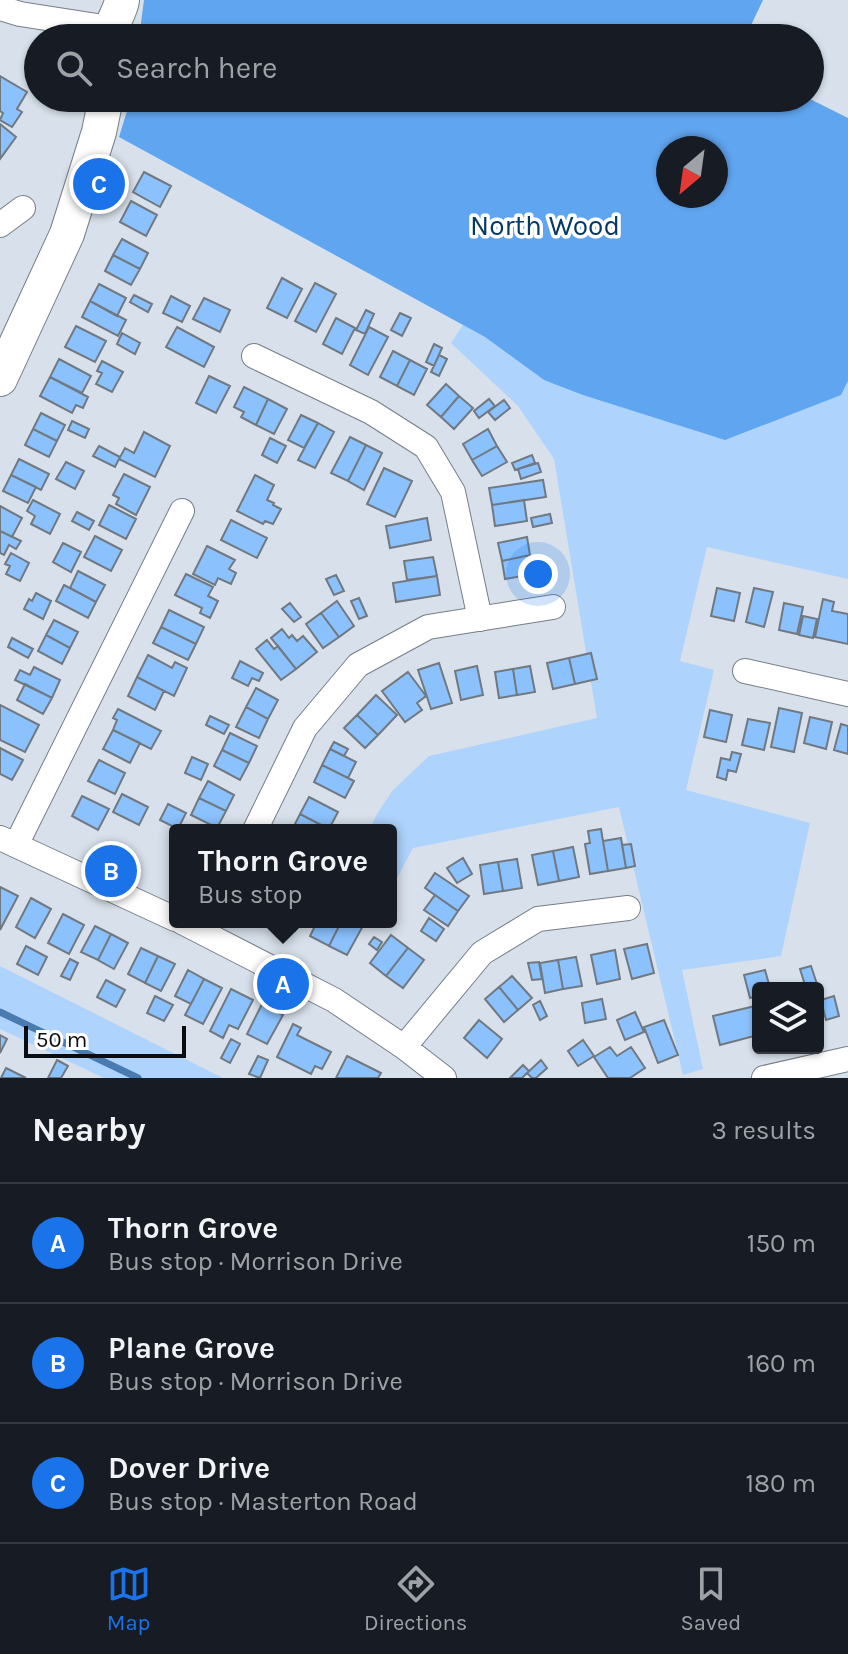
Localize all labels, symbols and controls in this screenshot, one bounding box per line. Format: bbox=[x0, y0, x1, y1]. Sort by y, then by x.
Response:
search box bbox=[24, 24, 824, 112]
icon: search bbox=[52, 46, 96, 90]
text: Search here bbox=[116, 50, 277, 86]
north arrow bbox=[656, 136, 728, 208]
pin: C bbox=[73, 154, 125, 214]
park label: North Wood bbox=[470, 209, 620, 242]
your location bbox=[518, 554, 558, 594]
popup bbox=[169, 824, 397, 928]
pin: B bbox=[85, 841, 137, 901]
text: Thorn Grove bbox=[198, 843, 368, 879]
text: Bus stop bbox=[198, 879, 302, 910]
pin: A bbox=[257, 954, 309, 1014]
map controls bbox=[752, 982, 824, 1054]
button: layers bbox=[752, 982, 824, 1054]
scale bar bbox=[24, 1022, 186, 1058]
text: 50 m bbox=[36, 1027, 87, 1053]
text: Nearby bbox=[32, 1110, 146, 1150]
text: 3 results bbox=[712, 1115, 816, 1146]
text: Thorn Grove bbox=[108, 1210, 278, 1246]
text: A bbox=[50, 1228, 66, 1259]
text: 150 m bbox=[747, 1228, 816, 1259]
text: Bus stop · Morrison Drive bbox=[108, 1246, 403, 1277]
text: Plane Grove bbox=[108, 1330, 275, 1366]
text: B bbox=[50, 1348, 66, 1379]
text: 160 m bbox=[747, 1348, 816, 1379]
text: Bus stop · Morrison Drive bbox=[108, 1366, 403, 1397]
text: Dover Drive bbox=[108, 1450, 270, 1486]
text: C bbox=[50, 1468, 66, 1499]
text: 180 m bbox=[746, 1468, 816, 1499]
text: Bus stop · Masterton Road bbox=[108, 1486, 418, 1517]
tab: Map bbox=[107, 1562, 151, 1636]
tab: Directions bbox=[364, 1562, 467, 1636]
tab: Saved bbox=[681, 1562, 741, 1636]

